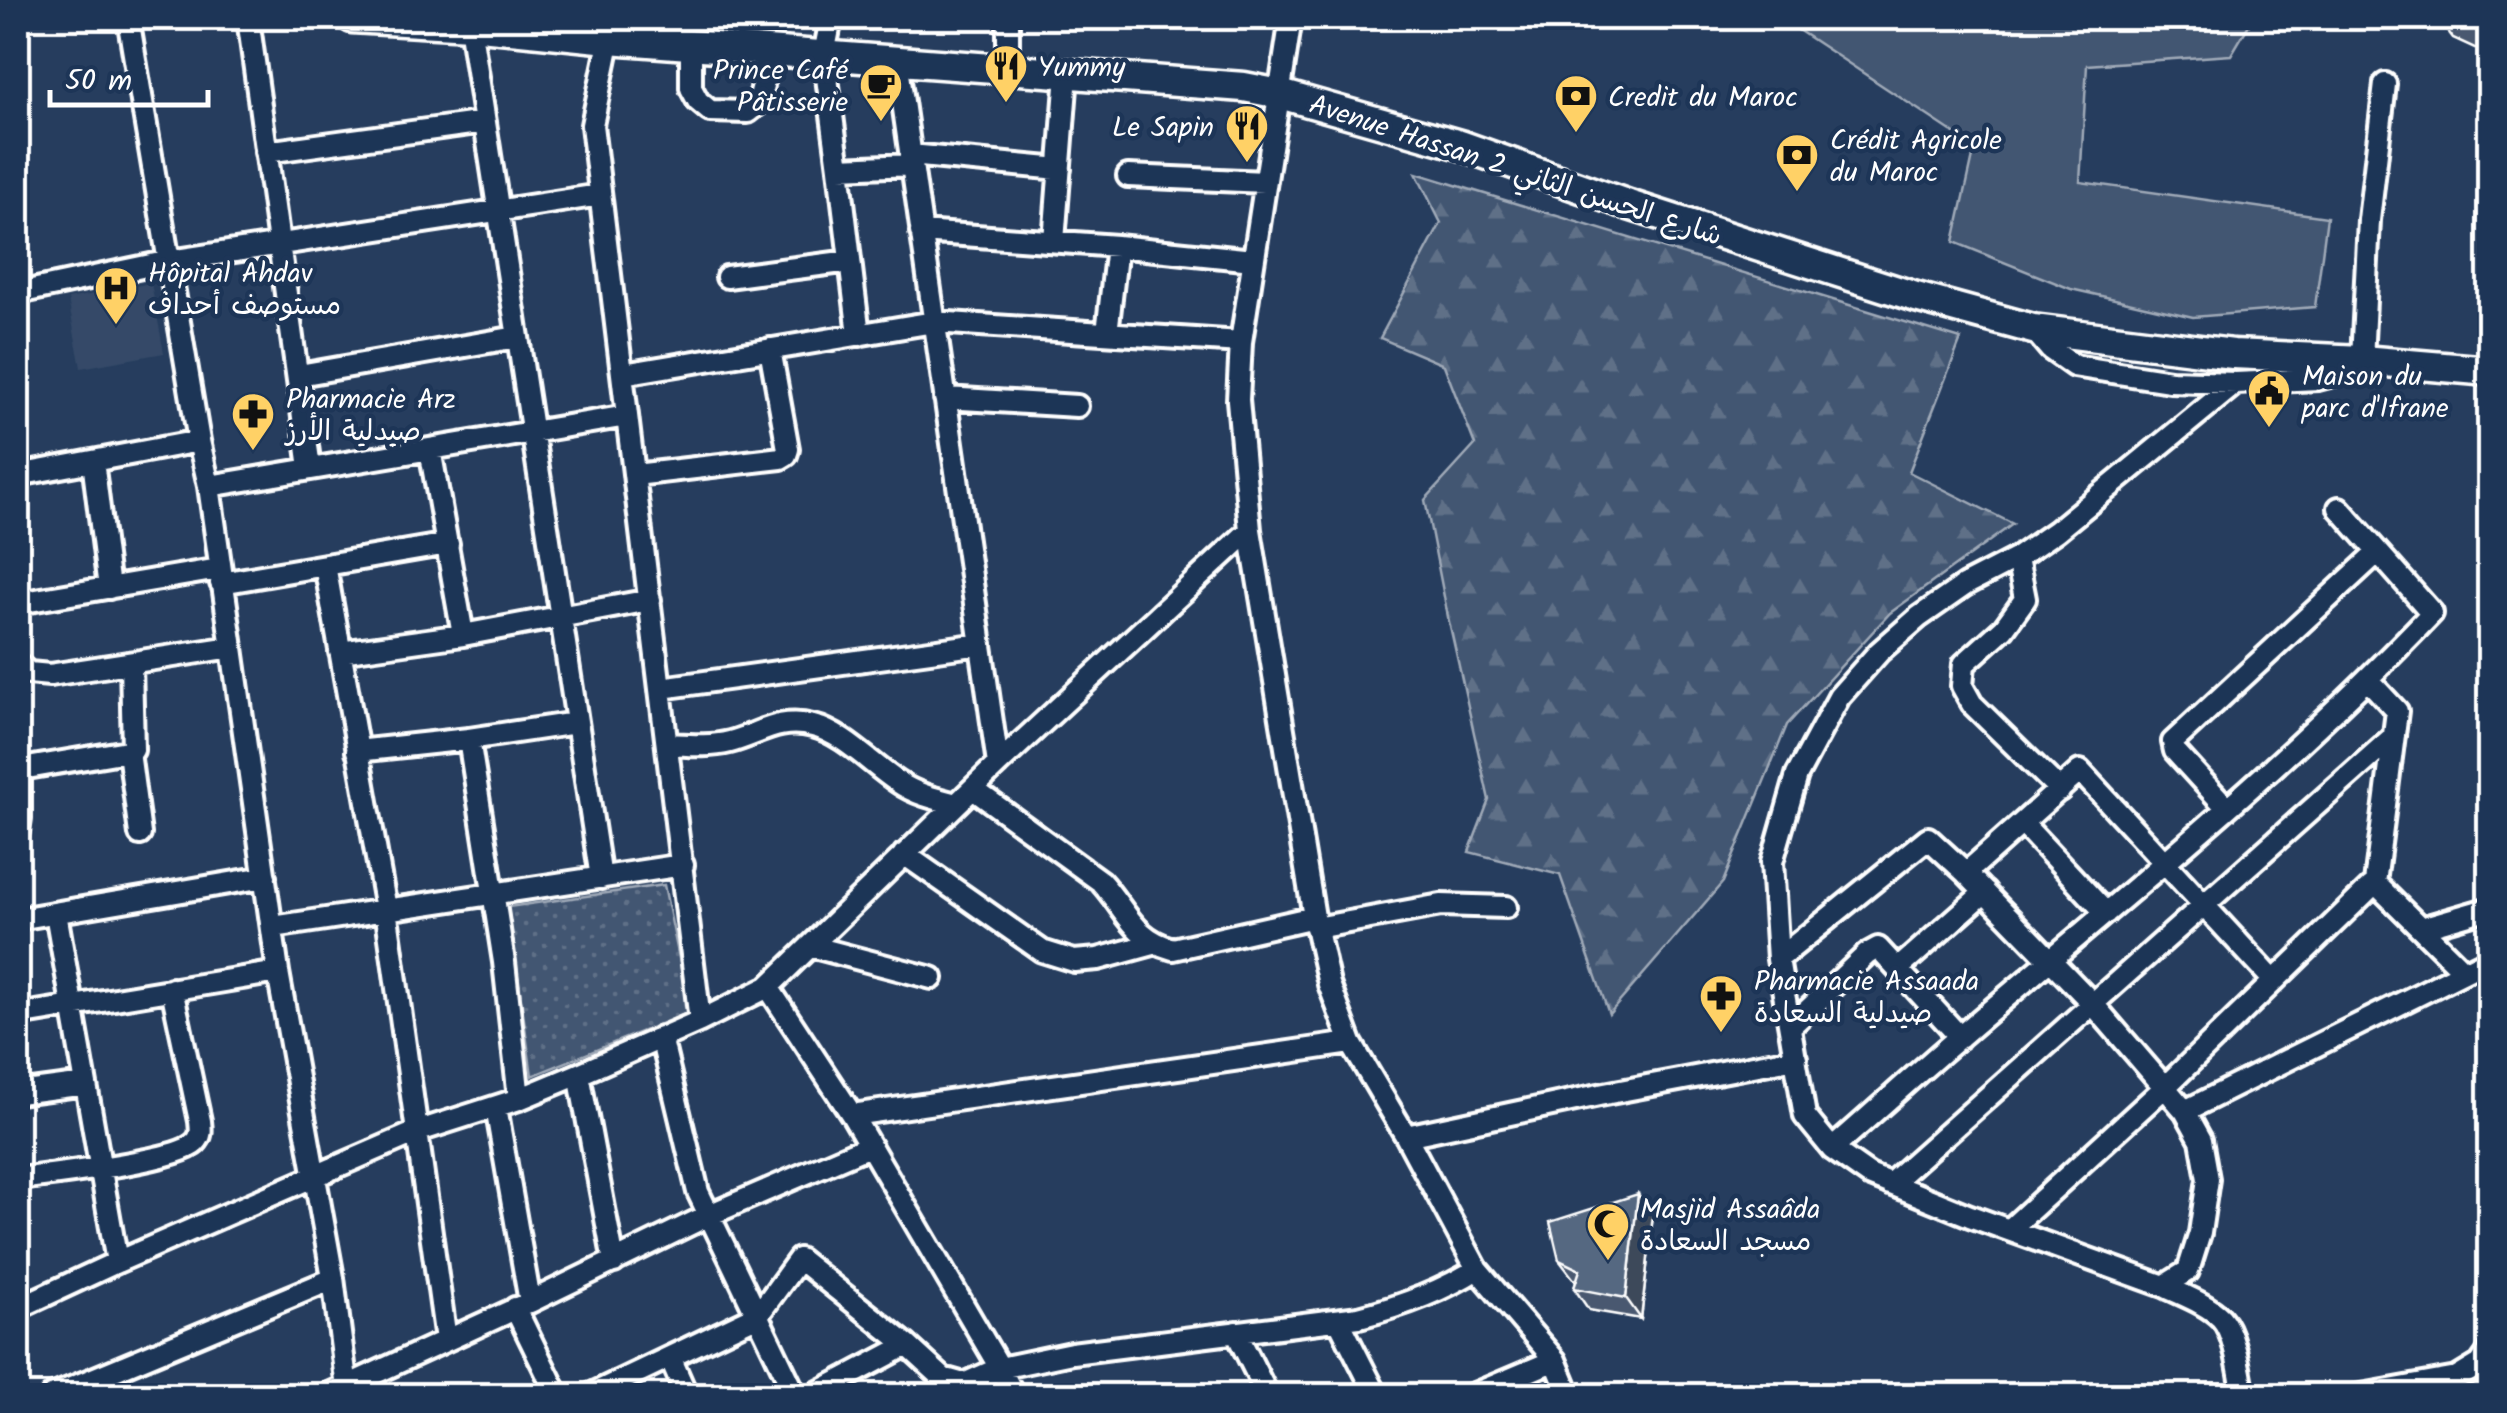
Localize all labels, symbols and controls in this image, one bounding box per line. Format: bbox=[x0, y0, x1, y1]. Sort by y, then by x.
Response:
restaurant icon: Yummy bbox=[983, 43, 1029, 104]
scale bar bbox=[50, 45, 208, 107]
place label: Yummy bbox=[1038, 46, 1126, 91]
place label: Prince Café Pâtisserie bbox=[713, 49, 850, 126]
text: 50 m bbox=[65, 58, 132, 106]
cafe icon: Prince Café Pâtisserie bbox=[858, 62, 904, 123]
bank icon: Credit du Maroc bbox=[1553, 73, 1599, 134]
place label: Credit du Maroc bbox=[1608, 76, 1798, 121]
street label: Avenue Hassan 2 شارع الحسن الثاني bbox=[1303, 83, 1728, 260]
restaurant icon: Le Sapin bbox=[1224, 103, 1270, 164]
place label: Le Sapin bbox=[1112, 106, 1214, 151]
place label: Crédit Agricole du Maroc bbox=[1830, 119, 2002, 196]
bank icon: Crédit Agricole du Maroc bbox=[1774, 132, 1820, 193]
place label: Hôpital Ahdav مستوصف أحداف bbox=[148, 252, 341, 329]
hospital icon: Hôpital Ahdav مستوصف أحداف bbox=[93, 265, 139, 326]
place label: Maison du parc d'Ifrane bbox=[2300, 355, 2449, 432]
public building icon: Maison du parc d'Ifrane bbox=[2246, 368, 2292, 429]
place label: Pharmacie Arz صيدلية الأرز bbox=[284, 378, 456, 455]
pharmacy icon: Pharmacie Arz صيدلية الأرز bbox=[230, 391, 276, 452]
place label: Pharmacie Assaada صيدلية السعادة bbox=[1754, 960, 1979, 1037]
pharmacy icon: Pharmacie Assaada صيدلية السعادة bbox=[1698, 973, 1744, 1034]
place label: Masjid Assaâda مسجد السعادة bbox=[1640, 1188, 1820, 1265]
mosque icon: Masjid Assaâda مسجد السعادة bbox=[1585, 1201, 1631, 1262]

